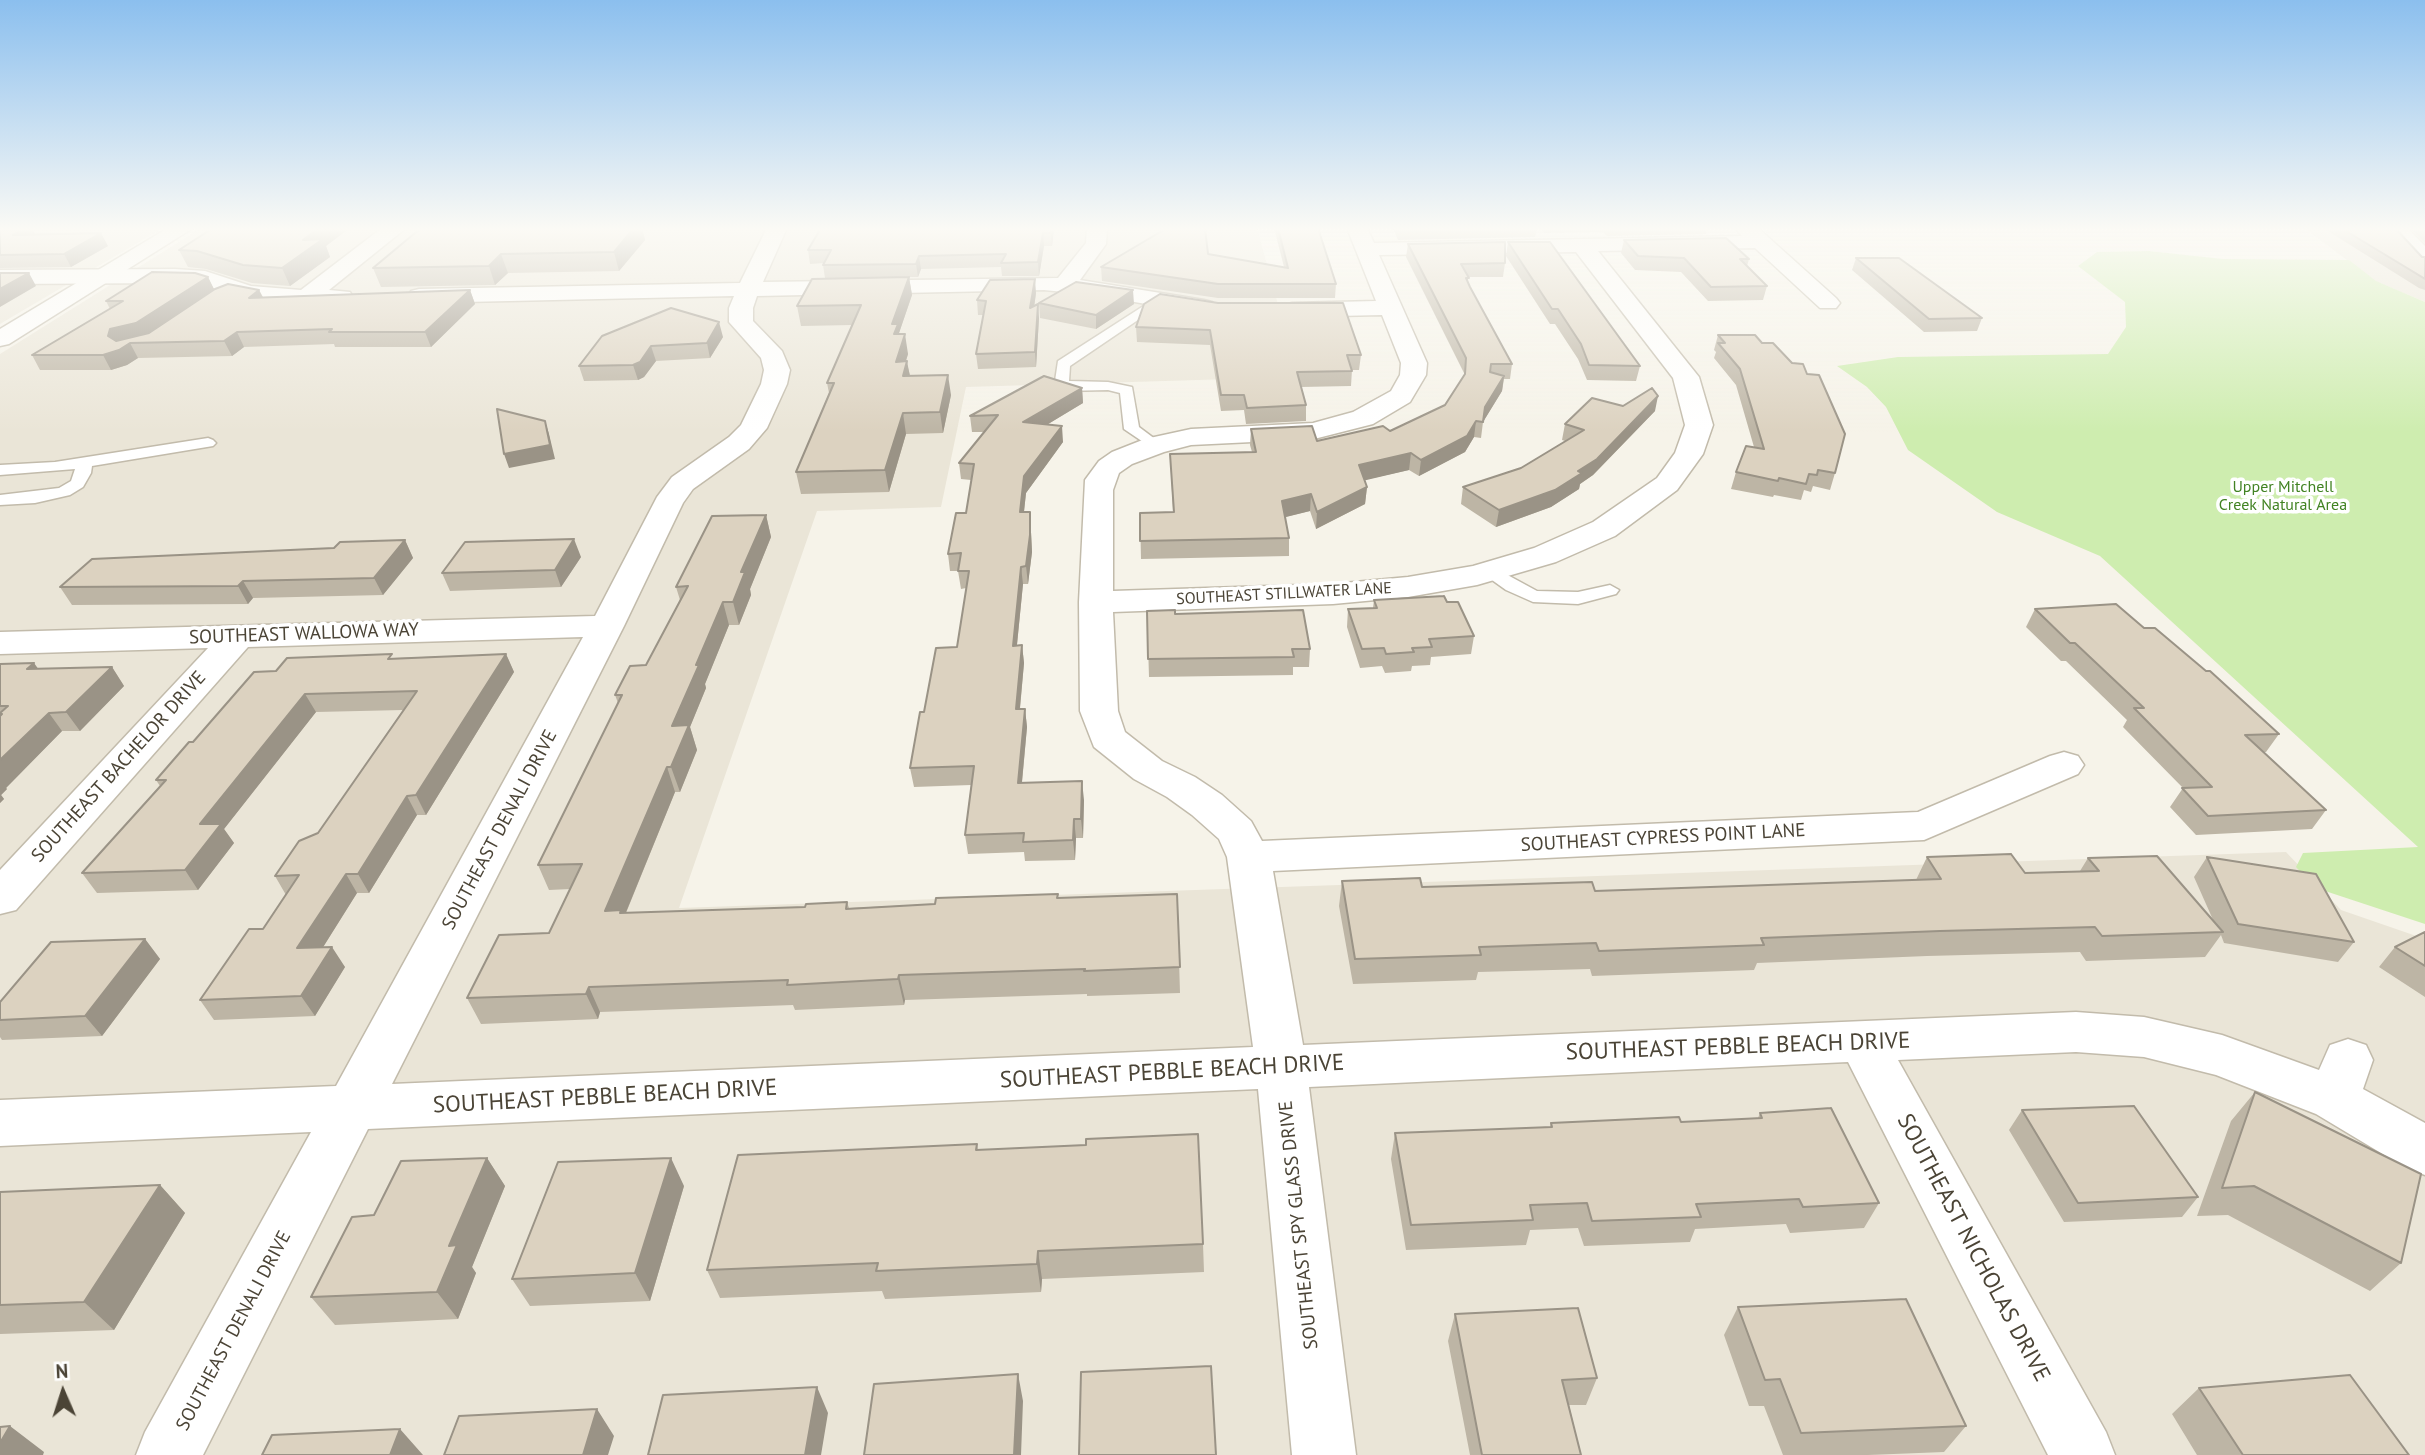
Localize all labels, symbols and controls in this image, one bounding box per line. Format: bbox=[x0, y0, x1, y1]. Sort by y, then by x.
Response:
park label: Upper Mitchell Creek Natural Area bbox=[2219, 477, 2347, 515]
street label: SOUTHEAST STILLWATER LANE bbox=[1176, 579, 1392, 609]
street label: SOUTHEAST WALLOWA WAY bbox=[189, 619, 419, 649]
street label: SOUTHEAST BACHELOR DRIVE bbox=[27, 667, 211, 867]
street label: SOUTHEAST DENALI DRIVE bbox=[438, 726, 562, 934]
street label: SOUTHEAST CYPRESS POINT LANE bbox=[1520, 819, 1806, 857]
street label: SOUTHEAST PEBBLE BEACH DRIVE bbox=[1565, 1027, 1911, 1067]
street label: SOUTHEAST PEBBLE BEACH DRIVE bbox=[999, 1049, 1345, 1095]
street label: SOUTHEAST PEBBLE BEACH DRIVE bbox=[432, 1074, 778, 1120]
street label: SOUTHEAST SPY GLASS DRIVE bbox=[1275, 1100, 1323, 1350]
street label: SOUTHEAST NICHOLAS DRIVE bbox=[1891, 1109, 2055, 1387]
street label: SOUTHEAST DENALI DRIVE bbox=[172, 1227, 296, 1435]
north arrow bbox=[28, 1357, 98, 1427]
text: N bbox=[55, 1359, 69, 1383]

